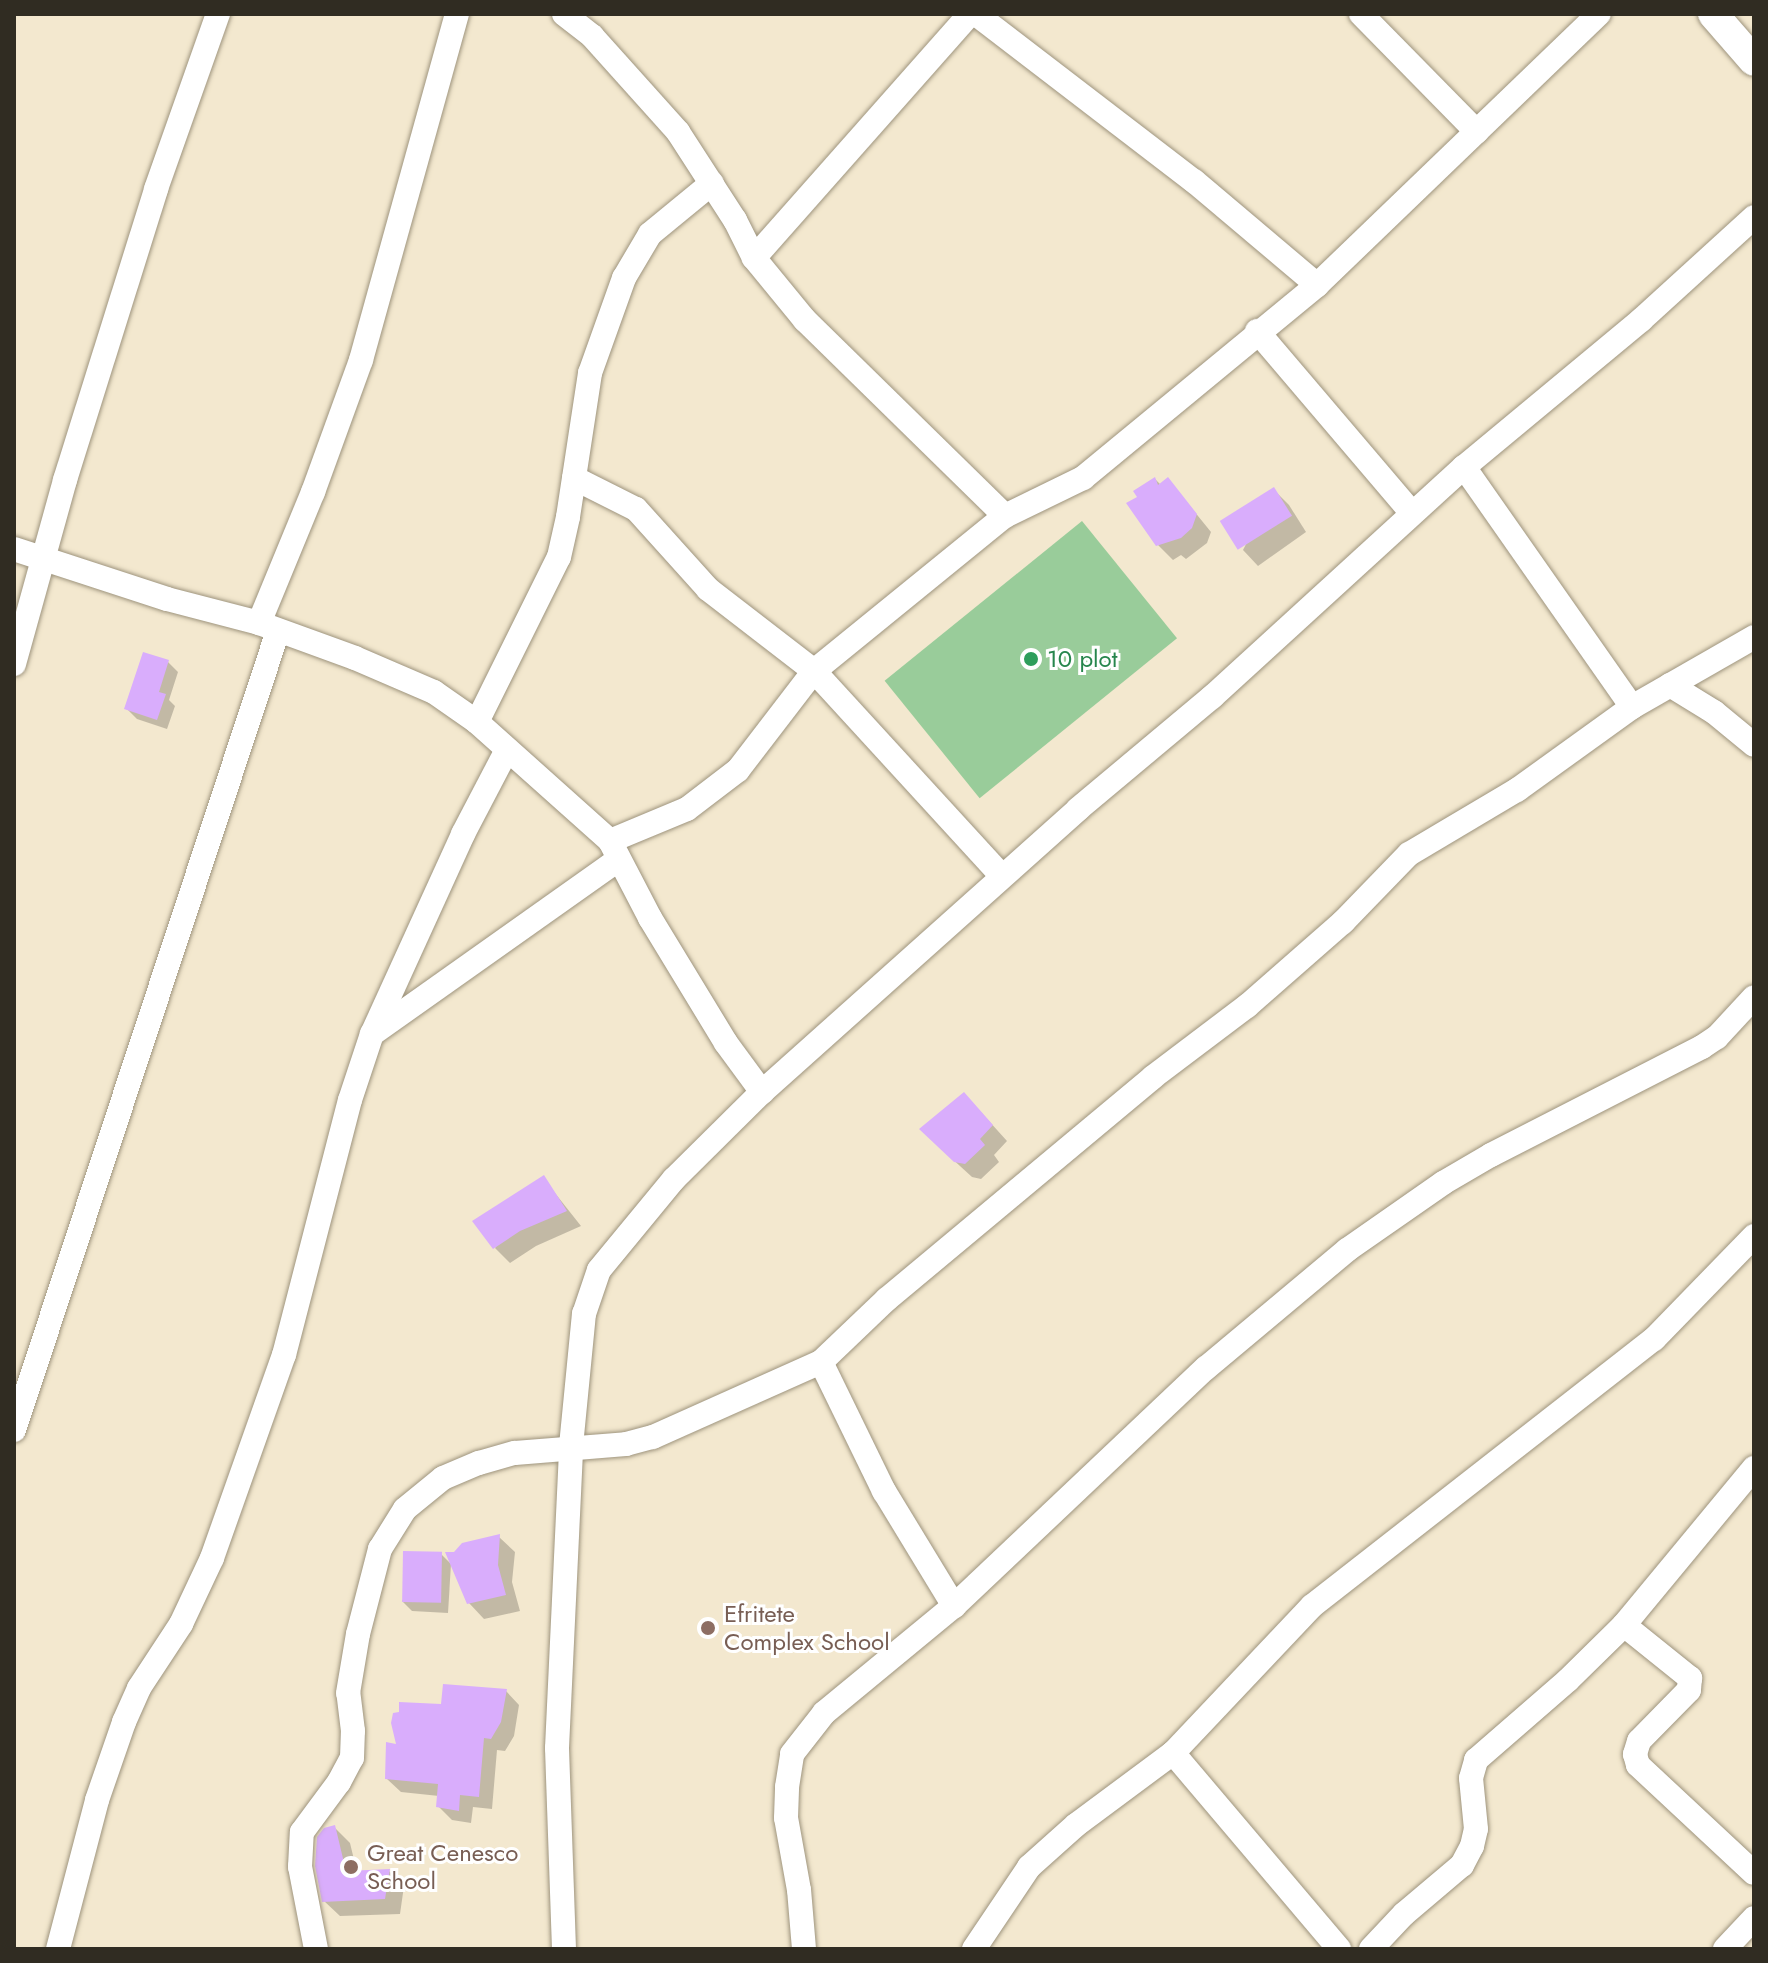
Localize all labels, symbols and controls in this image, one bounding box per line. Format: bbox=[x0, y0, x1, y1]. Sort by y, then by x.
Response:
place label: 10 plot bbox=[1047, 645, 1117, 673]
marker: 10 plot bbox=[1022, 650, 1040, 668]
place label: Efritete Complex School bbox=[724, 1600, 890, 1656]
marker: Efritete Complex School bbox=[699, 1619, 717, 1637]
place label: Great Cenesco School bbox=[367, 1839, 518, 1895]
marker: Great Cenesco School bbox=[342, 1858, 360, 1876]

